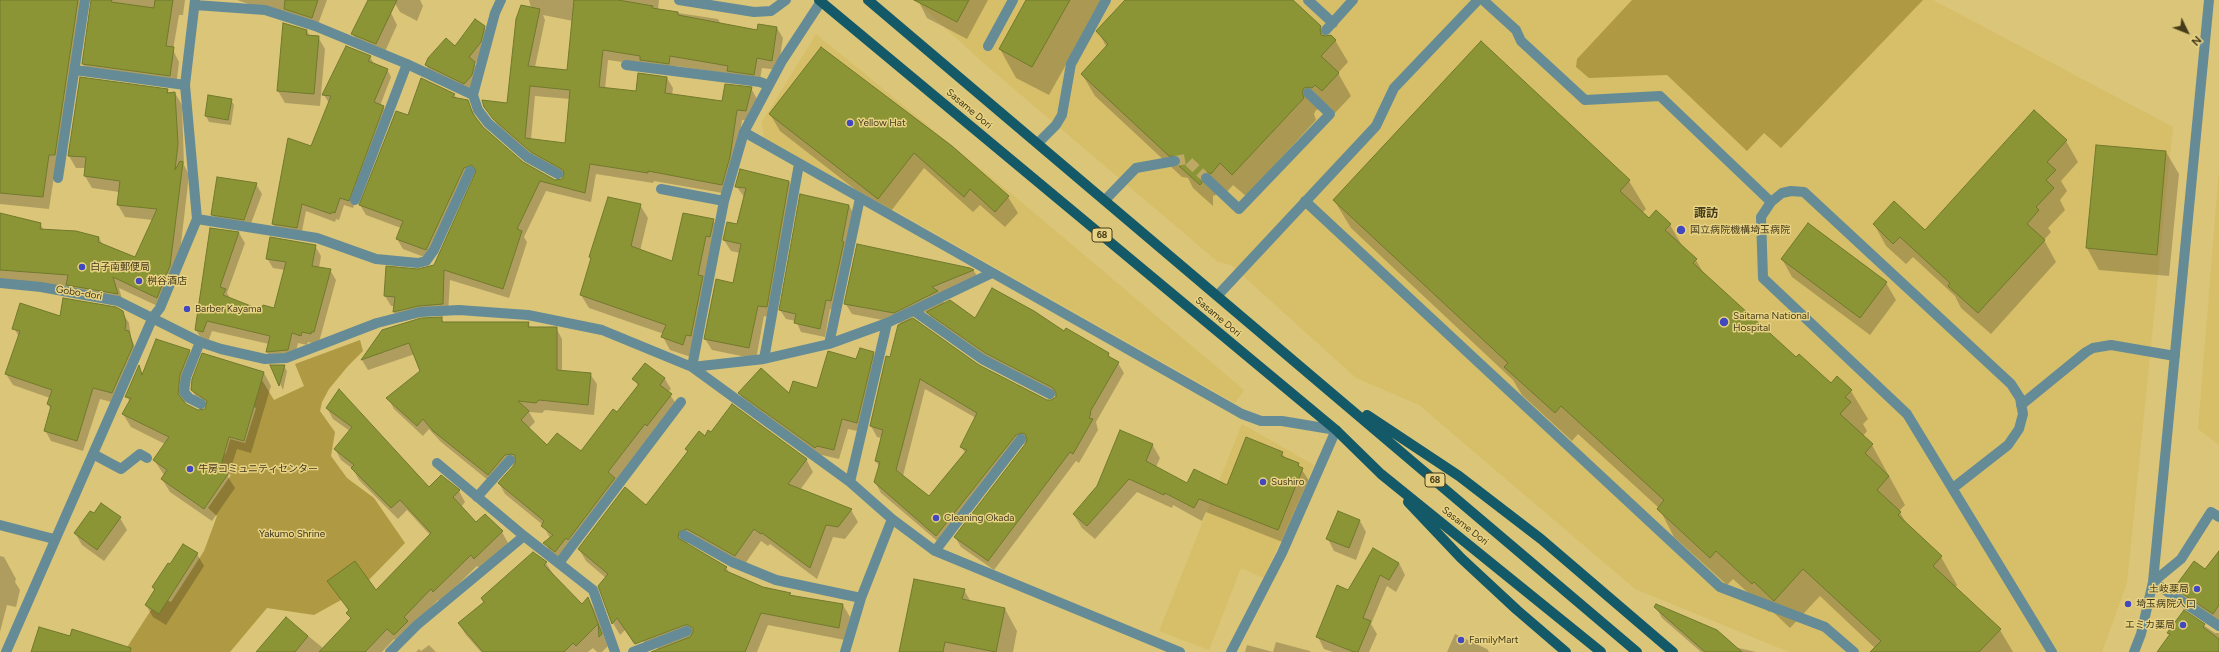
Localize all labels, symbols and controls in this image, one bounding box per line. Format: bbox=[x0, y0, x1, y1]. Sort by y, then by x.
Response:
north arrow bbox=[2167, 12, 2207, 52]
text: N bbox=[2188, 33, 2204, 48]
street label: Sasame Dori bbox=[944, 86, 994, 132]
place label: Yellow Hat bbox=[858, 117, 906, 129]
marker: Yellow Hat bbox=[845, 118, 855, 128]
district label: 諏訪 bbox=[1694, 206, 1718, 220]
marker: 国立病院機構埼玉病院 bbox=[1675, 224, 1687, 236]
place label: 国立病院機構埼玉病院 bbox=[1690, 224, 1790, 236]
road number: 68 bbox=[1092, 228, 1112, 242]
place label: 白子南郵便局 bbox=[90, 261, 150, 273]
marker: 白子南郵便局 bbox=[77, 262, 87, 272]
place label: 桝谷酒店 bbox=[147, 275, 187, 287]
marker: 桝谷酒店 bbox=[134, 276, 144, 286]
street label: Gobo-dori bbox=[55, 283, 103, 303]
street label: Sasame Dori bbox=[1193, 294, 1243, 340]
place label: Barber Kayama bbox=[195, 303, 262, 315]
marker: Barber Kayama bbox=[182, 304, 192, 314]
place label: Saitama National Hospital bbox=[1733, 310, 1809, 334]
marker: Saitama National Hospital bbox=[1718, 316, 1730, 328]
place label: 牛房コミュニティセンター bbox=[198, 463, 318, 475]
marker: 牛房コミュニティセンター bbox=[185, 464, 195, 474]
road number: 68 bbox=[1425, 473, 1445, 487]
place label: Sushiro bbox=[1271, 476, 1304, 488]
marker: Sushiro bbox=[1258, 477, 1268, 487]
street label: Sasame Dori bbox=[1439, 504, 1491, 548]
place label: Cleaning Okada bbox=[944, 512, 1014, 524]
marker: Cleaning Okada bbox=[931, 513, 941, 523]
park label: Yakumo Shrine bbox=[259, 528, 325, 540]
place label: 土岐薬局 bbox=[2149, 583, 2189, 595]
marker: 土岐薬局 bbox=[2192, 584, 2202, 594]
place label: 埼玉病院入口 bbox=[2136, 598, 2196, 610]
marker: 埼玉病院入口 bbox=[2123, 599, 2133, 609]
place label: エミカ薬局 bbox=[2125, 619, 2175, 631]
marker: エミカ薬局 bbox=[2178, 620, 2188, 630]
place label: FamilyMart bbox=[1469, 634, 1518, 646]
marker: FamilyMart bbox=[1456, 635, 1466, 645]

